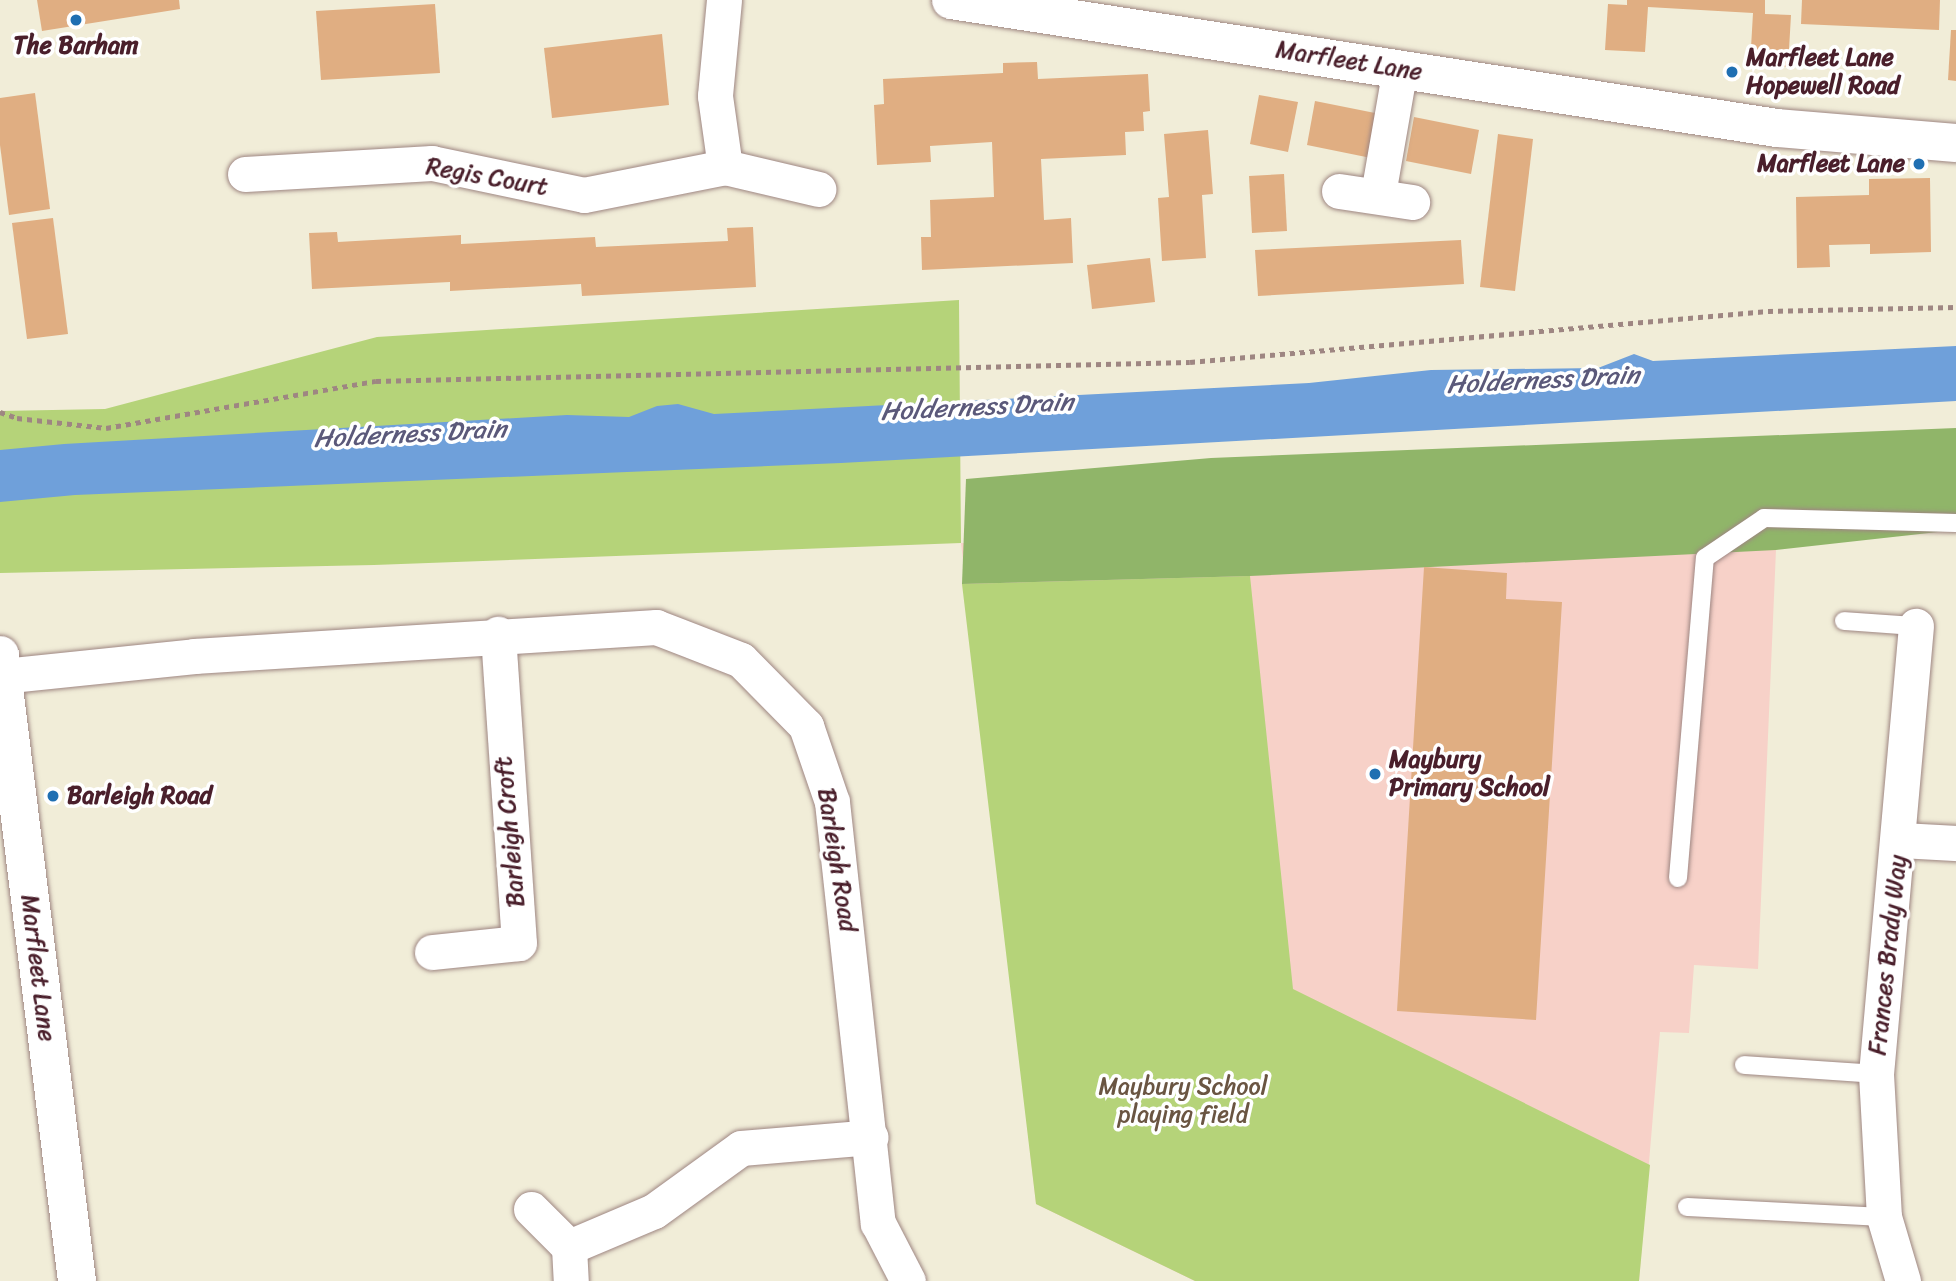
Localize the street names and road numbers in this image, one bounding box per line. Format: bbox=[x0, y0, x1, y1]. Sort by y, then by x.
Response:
street label: Marfleet Lane bbox=[1274, 35, 1424, 87]
street label: Regis Court bbox=[424, 152, 550, 202]
street label: Barleigh Croft bbox=[489, 756, 531, 908]
street label: Barleigh Road bbox=[811, 786, 863, 934]
street label: Frances Brady Way bbox=[1863, 854, 1913, 1056]
street label: Marfleet Lane bbox=[15, 893, 61, 1043]

